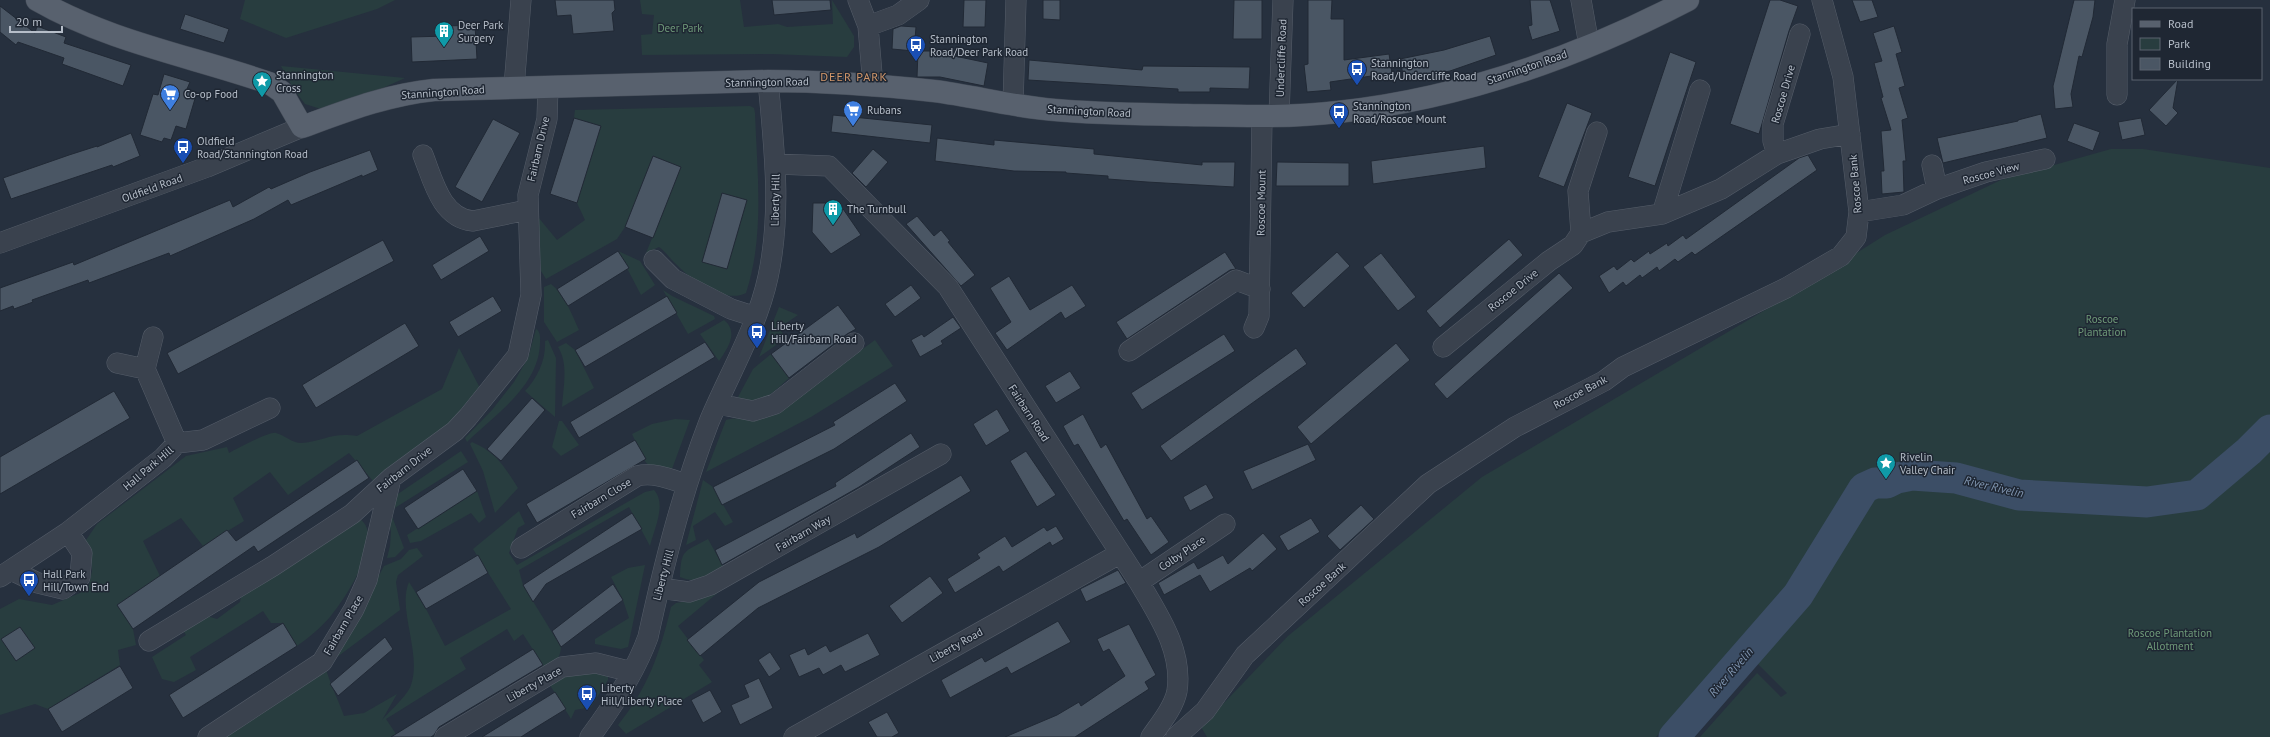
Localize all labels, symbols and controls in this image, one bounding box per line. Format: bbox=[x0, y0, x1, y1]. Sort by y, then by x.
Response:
scale bar bbox=[10, 8, 62, 34]
legend bbox=[2132, 8, 2262, 80]
text: 20 m bbox=[16, 14, 42, 29]
text: Road bbox=[2168, 16, 2193, 31]
place label: Deer Park Surgery bbox=[458, 18, 504, 45]
street label: Undercliffe Road bbox=[1273, 19, 1289, 97]
building icon: Deer Park Surgery bbox=[433, 20, 455, 48]
park label: Deer Park bbox=[657, 21, 703, 35]
place label: Stannington Road/Deer Park Road bbox=[930, 32, 1028, 59]
bus stop icon: Stannington Road/Deer Park Road bbox=[905, 34, 927, 62]
text: Park bbox=[2168, 36, 2190, 51]
street label: Stannington Road bbox=[1485, 47, 1569, 87]
place label: Stannington Road/Undercliffe Road bbox=[1371, 56, 1477, 83]
text: Building bbox=[2168, 56, 2211, 71]
bus stop icon: Stannington Road/Undercliffe Road bbox=[1346, 58, 1368, 86]
street label: Roscoe Drive bbox=[1768, 63, 1798, 125]
place label: Stannington Cross bbox=[276, 68, 333, 95]
district label: DEER PARK bbox=[820, 69, 888, 84]
place icon: Stannington Cross bbox=[251, 70, 273, 98]
street label: Stannington Road bbox=[725, 74, 809, 90]
street label: Stannington Road bbox=[401, 82, 485, 102]
supermarket icon: Co-op Food bbox=[159, 83, 181, 111]
place label: Co-op Food bbox=[184, 87, 238, 101]
supermarket icon: Rubans bbox=[842, 99, 864, 127]
place label: Stannington Road/Roscoe Mount bbox=[1353, 99, 1446, 126]
bus stop icon: Stannington Road/Roscoe Mount bbox=[1328, 101, 1350, 129]
street label: Stannington Road bbox=[1047, 102, 1131, 120]
place label: Rubans bbox=[867, 103, 902, 117]
street label: Fairbarn Drive bbox=[524, 115, 552, 183]
place label: Oldfield Road/Stannington Road bbox=[197, 134, 308, 161]
bus stop icon: Oldfield Road/Stannington Road bbox=[172, 136, 194, 164]
street label: Roscoe Bank bbox=[1845, 153, 1865, 214]
street label: Roscoe View bbox=[1961, 159, 2021, 187]
street label: Roscoe Mount bbox=[1253, 170, 1269, 236]
street label: Oldfield Road bbox=[120, 171, 184, 205]
street label: Liberty Hill bbox=[768, 173, 782, 226]
building icon: The Turnbull bbox=[822, 198, 844, 226]
place label: The Turnbull bbox=[847, 202, 907, 216]
street label: Roscoe Drive bbox=[1485, 265, 1541, 314]
park label: Roscoe Plantation bbox=[2078, 312, 2126, 339]
place label: Liberty Hill/Fairbarn Road bbox=[771, 319, 857, 346]
bus stop icon: Liberty Hill/Fairbarn Road bbox=[746, 321, 768, 349]
street label: Roscoe Bank bbox=[1551, 372, 1610, 412]
street label: Fairbarn Road bbox=[1005, 382, 1053, 444]
street label: Hall Park Hill bbox=[120, 442, 177, 493]
street label: Fairbarn Drive bbox=[373, 443, 435, 495]
place label: Rivelin Valley Chair bbox=[1899, 450, 1955, 477]
place icon: Rivelin Valley Chair bbox=[1875, 452, 1897, 480]
water label: River Rivelin bbox=[1963, 472, 2025, 501]
street label: Fairbarn Close bbox=[568, 474, 634, 521]
street label: Fairbarn Way bbox=[773, 511, 834, 554]
street label: Colby Place bbox=[1156, 532, 1208, 574]
street label: Liberty Hill bbox=[649, 547, 677, 602]
street label: Roscoe Bank bbox=[1295, 559, 1349, 609]
place label: Hall Park Hill/Town End bbox=[43, 567, 109, 594]
bus stop icon: Hall Park Hill/Town End bbox=[18, 569, 40, 597]
street label: Fairbarn Place bbox=[320, 592, 366, 658]
street label: Liberty Road bbox=[927, 625, 985, 665]
park label: Roscoe Plantation Allotment bbox=[2128, 626, 2212, 653]
water label: River Rivelin bbox=[1705, 644, 1756, 699]
street label: Liberty Place bbox=[504, 663, 564, 705]
place label: Liberty Hill/Liberty Place bbox=[601, 681, 683, 708]
bus stop icon: Liberty Hill/Liberty Place bbox=[576, 683, 598, 711]

